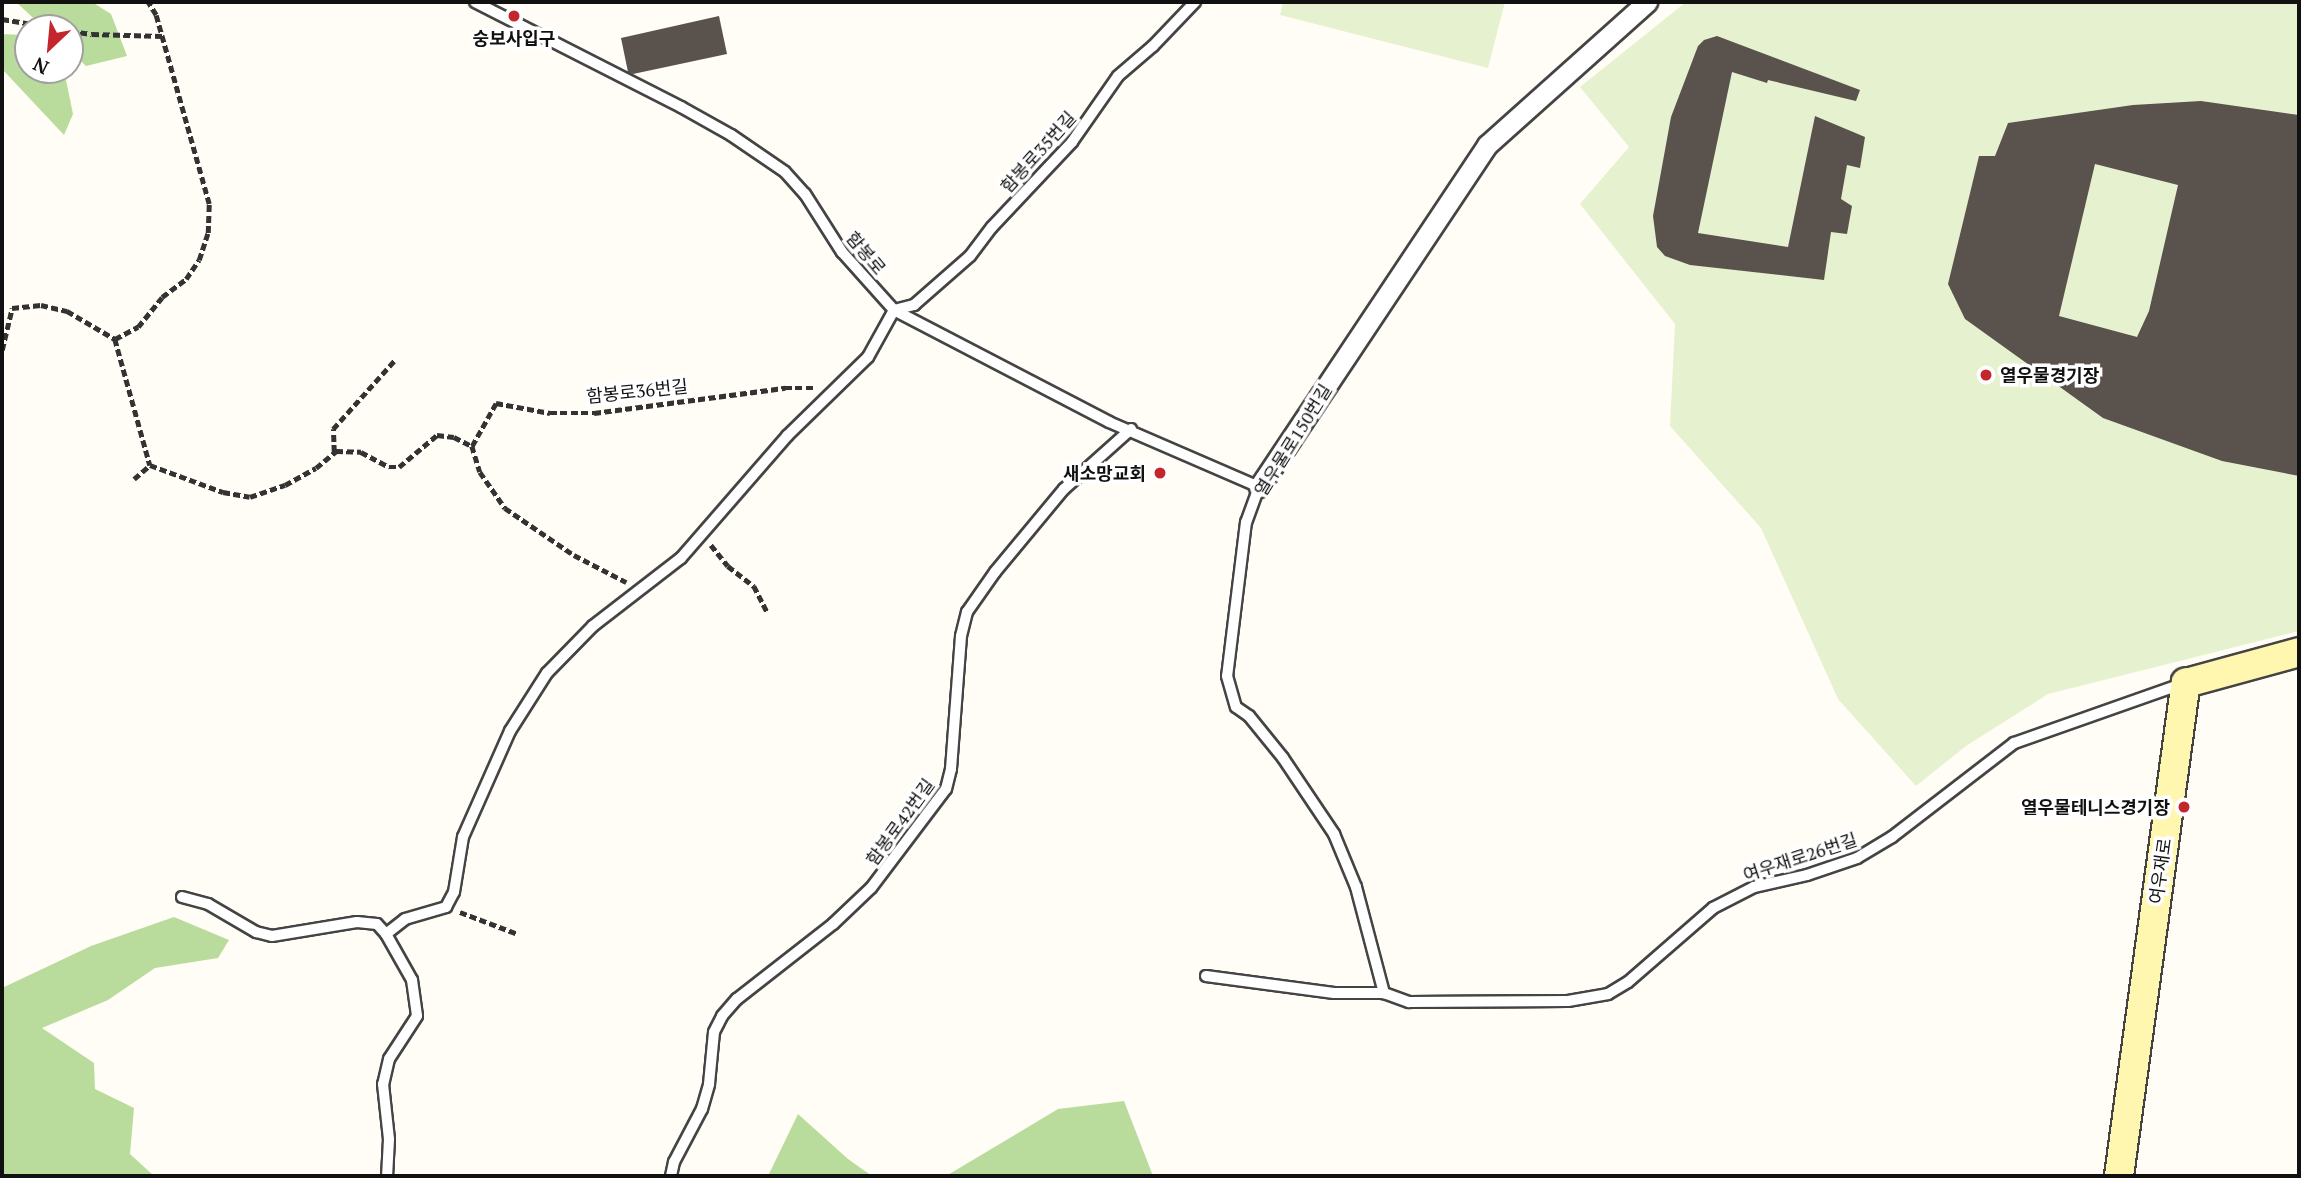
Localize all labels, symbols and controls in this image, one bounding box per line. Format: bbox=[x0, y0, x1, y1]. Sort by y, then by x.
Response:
marker: 숭보사입구 bbox=[506, 8, 522, 24]
north arrow bbox=[14, 14, 84, 84]
place label: 숭보사입구 bbox=[473, 27, 555, 49]
text: N bbox=[28, 52, 52, 81]
street label: 함봉로35번길 bbox=[996, 107, 1080, 197]
street label: 함봉로 bbox=[842, 227, 890, 279]
place label: 열우물경기장 bbox=[2000, 364, 2099, 386]
marker: 열우물경기장 bbox=[1978, 367, 1994, 383]
street label: 함봉로36번길 bbox=[585, 375, 689, 407]
street label: 열우물로150번길 bbox=[1250, 380, 1336, 500]
place label: 새소망교회 bbox=[1063, 462, 1146, 484]
marker: 새소망교회 bbox=[1152, 465, 1168, 481]
street label: 함봉로42번길 bbox=[861, 774, 939, 870]
place label: 열우물테니스경기장 bbox=[2021, 796, 2170, 818]
marker: 열우물테니스경기장 bbox=[2176, 799, 2192, 815]
street label: 여우재로26번길 bbox=[1740, 828, 1860, 886]
street label: 여우재로 bbox=[2145, 837, 2175, 905]

